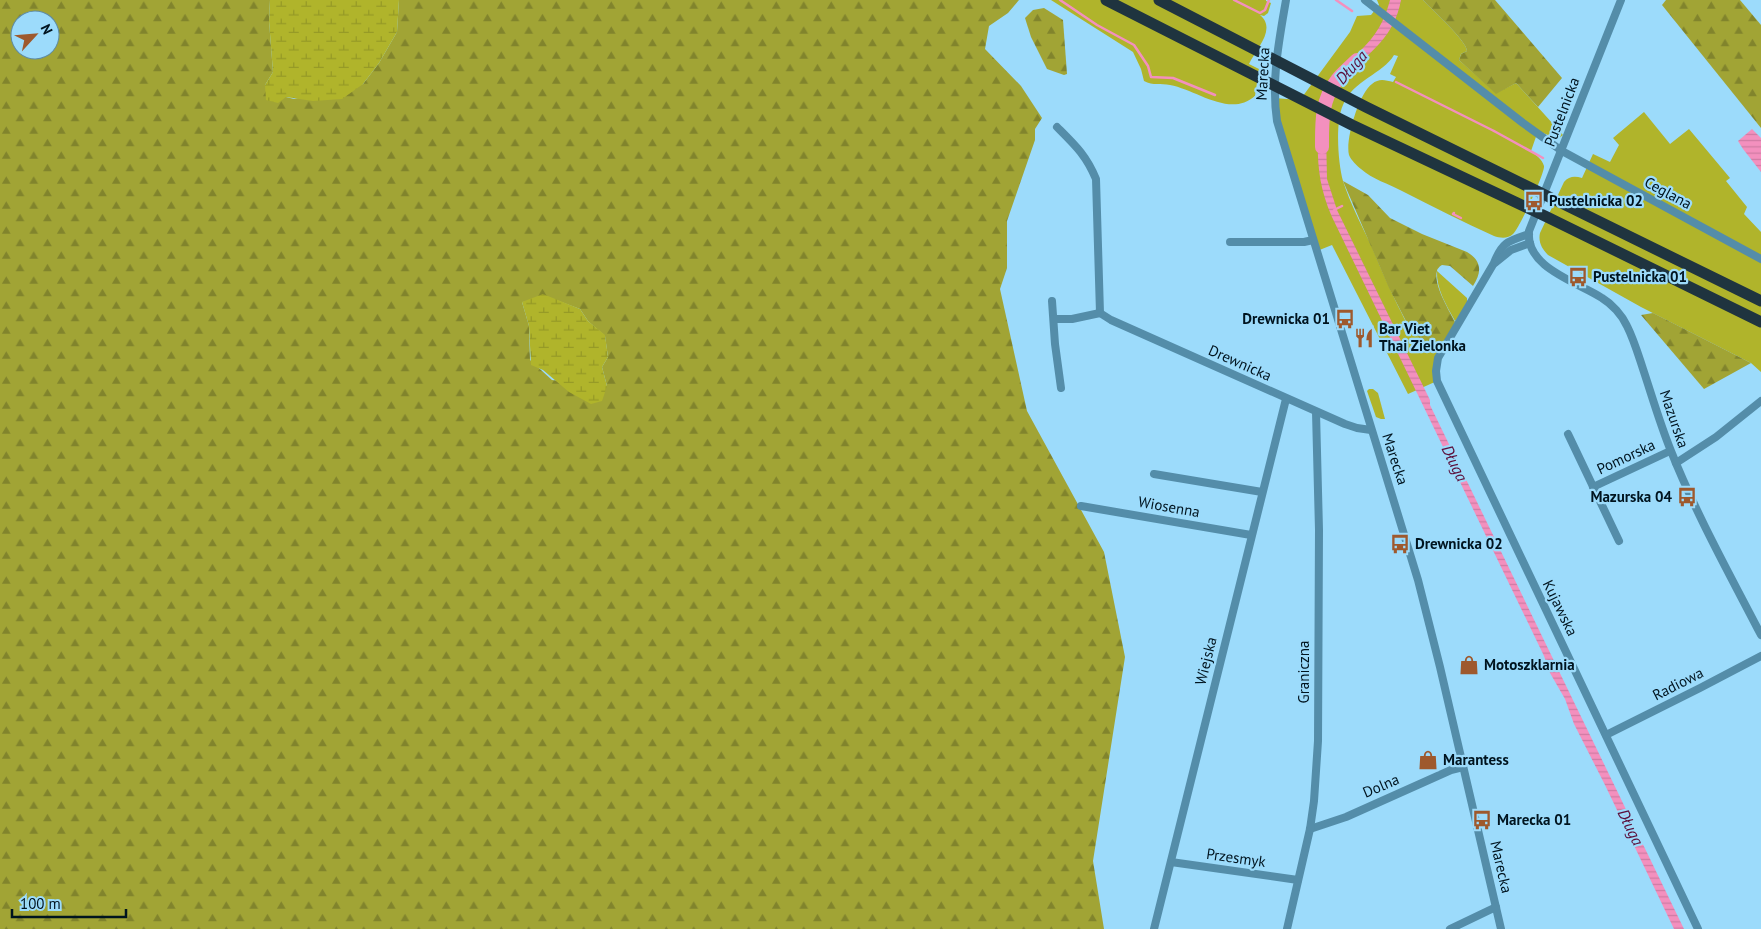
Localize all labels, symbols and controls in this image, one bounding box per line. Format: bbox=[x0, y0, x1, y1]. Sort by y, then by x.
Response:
north arrow bbox=[10, 10, 60, 60]
text: N bbox=[37, 21, 57, 37]
water label: Długa bbox=[1331, 46, 1371, 88]
street label: Marecka bbox=[1252, 47, 1273, 101]
street label: Pustelnicka bbox=[1540, 74, 1583, 149]
street label: Ceglana bbox=[1641, 172, 1695, 213]
bus stop icon: Pustelnicka 02 bbox=[1523, 190, 1545, 212]
place label: Pustelnicka 02 bbox=[1549, 191, 1643, 210]
bus stop icon: Pustelnicka 01 bbox=[1567, 266, 1589, 288]
place label: Pustelnicka 01 bbox=[1593, 267, 1687, 286]
bus stop icon: Drewnicka 01 bbox=[1334, 308, 1356, 330]
place label: Drewnicka 01 bbox=[1242, 309, 1330, 328]
place label: Bar Viet Thai Zielonka bbox=[1379, 319, 1466, 355]
restaurant icon: Bar Viet Thai Zielonka bbox=[1353, 327, 1375, 349]
street label: Drewnicka bbox=[1206, 340, 1275, 385]
street label: Mazurska bbox=[1656, 387, 1693, 450]
street label: Marecka bbox=[1378, 431, 1413, 487]
street label: Pomorska bbox=[1594, 435, 1658, 478]
water label: Długa bbox=[1438, 441, 1472, 485]
bus stop icon: Mazurska 04 bbox=[1676, 486, 1698, 508]
place label: Mazurska 04 bbox=[1590, 487, 1672, 506]
street label: Wiosenna bbox=[1137, 492, 1201, 521]
bus stop icon: Drewnicka 02 bbox=[1389, 533, 1411, 555]
place label: Drewnicka 02 bbox=[1415, 534, 1503, 553]
street label: Kujawska bbox=[1539, 577, 1582, 639]
street label: Wiejska bbox=[1190, 635, 1221, 687]
street label: Graniczna bbox=[1294, 641, 1313, 703]
shop icon: Motoszklarnia bbox=[1458, 654, 1480, 676]
place label: Motoszklarnia bbox=[1484, 655, 1575, 674]
street label: Radiowa bbox=[1649, 663, 1706, 704]
shop icon: Marantess bbox=[1417, 749, 1439, 771]
place label: Marantess bbox=[1443, 750, 1509, 769]
street label: Dolna bbox=[1360, 769, 1402, 802]
water label: Długa bbox=[1614, 805, 1648, 849]
bus stop icon: Marecka 01 bbox=[1471, 809, 1493, 831]
place label: Marecka 01 bbox=[1497, 810, 1571, 829]
street label: Marecka bbox=[1486, 839, 1517, 895]
street label: Przesmyk bbox=[1205, 844, 1268, 871]
scale bar bbox=[12, 886, 126, 918]
text: 100 m bbox=[20, 894, 61, 913]

